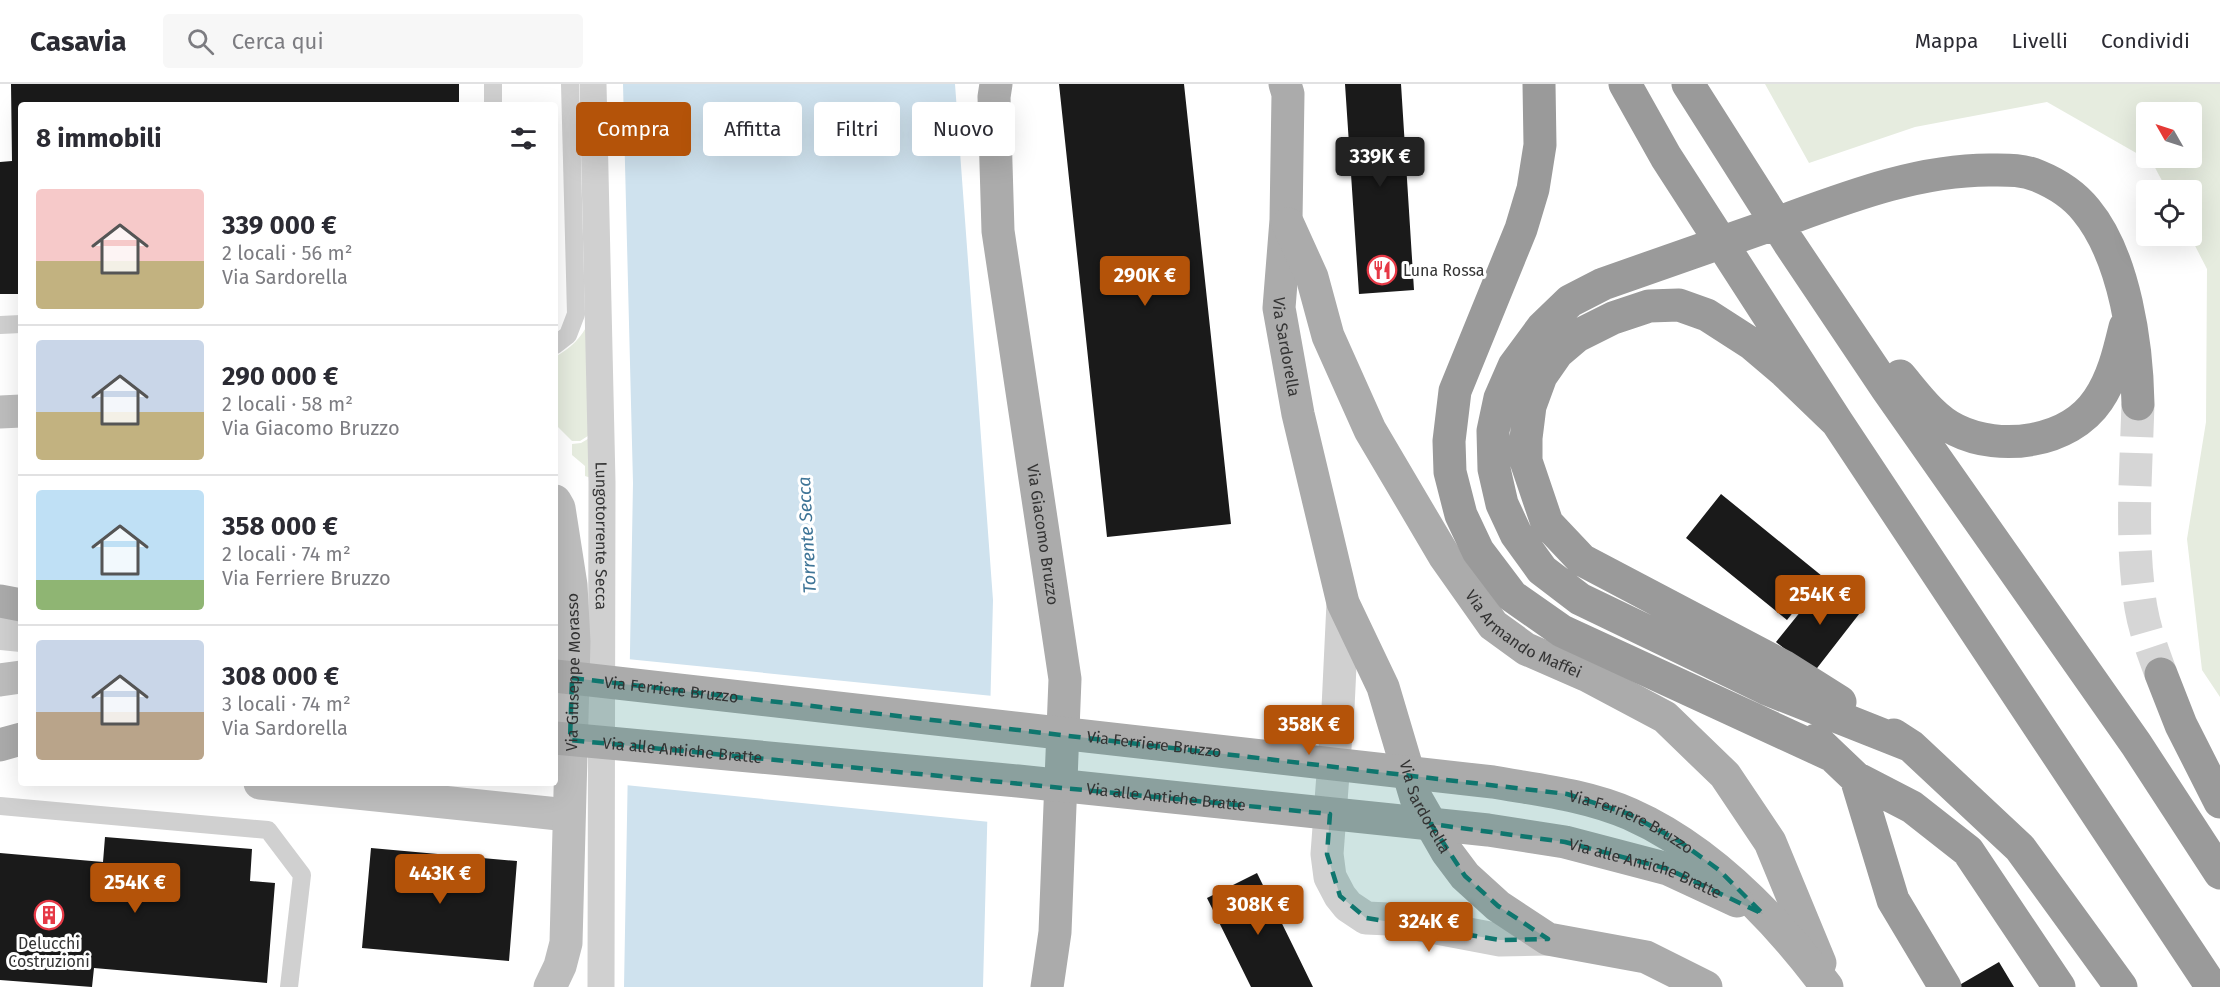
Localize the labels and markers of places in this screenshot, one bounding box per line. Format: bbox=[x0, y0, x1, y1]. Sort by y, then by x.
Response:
pin: 339K € bbox=[1331, 137, 1429, 188]
restaurant icon: Luna Rossa bbox=[1366, 254, 1398, 286]
pin: 290K € bbox=[1096, 256, 1194, 307]
place label: Luna Rossa bbox=[1403, 261, 1484, 280]
pin: 254K € bbox=[1771, 575, 1869, 626]
pin: 358K € bbox=[1260, 705, 1358, 756]
pin: 443K € bbox=[391, 854, 489, 905]
pin: 254K € bbox=[86, 863, 184, 914]
pin: 308K € bbox=[1209, 885, 1307, 936]
building icon: Delucchi Costruzioni bbox=[33, 899, 65, 931]
pin: 324K € bbox=[1380, 902, 1478, 953]
place label: Delucchi Costruzioni bbox=[8, 934, 90, 971]

